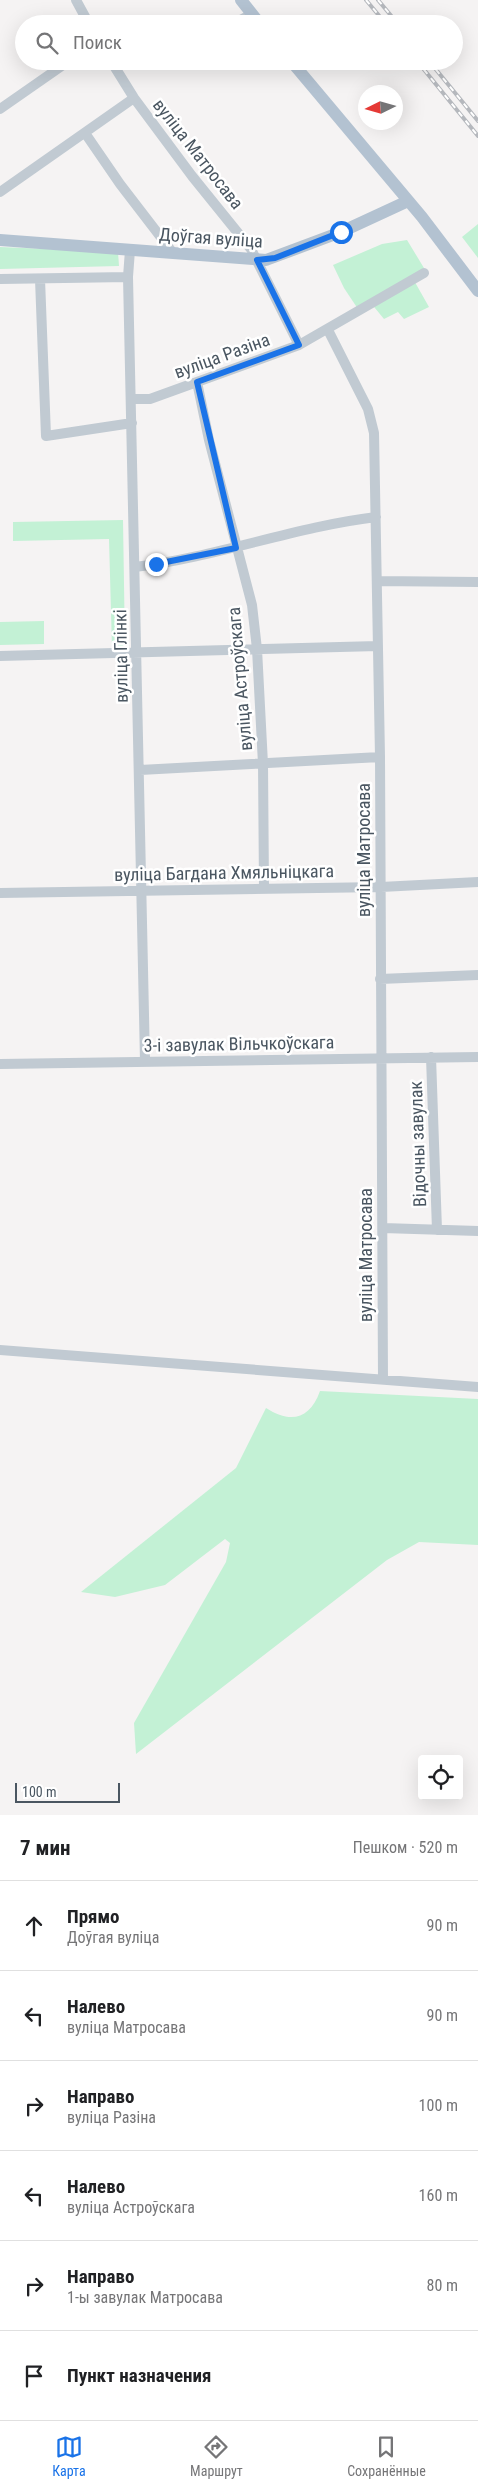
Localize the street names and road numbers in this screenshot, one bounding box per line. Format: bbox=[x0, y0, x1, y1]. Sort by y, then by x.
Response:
street label: вуліца Матросава bbox=[149, 94, 248, 213]
street label: Доўгая вуліца bbox=[158, 223, 264, 252]
street label: вуліца Разіна bbox=[171, 329, 272, 383]
street label: вуліца Астроўскага bbox=[223, 606, 256, 752]
street label: вуліца Глінкі bbox=[109, 609, 132, 703]
street label: вуліца Матросава bbox=[353, 783, 374, 917]
street label: вуліца Багдана Хмяльніцкага bbox=[114, 860, 334, 885]
street label: 3-і завулак Вільчкоўскага bbox=[143, 1031, 334, 1056]
street label: Відочны завулак bbox=[405, 1080, 430, 1207]
street label: вуліца Матросава bbox=[355, 1188, 376, 1322]

